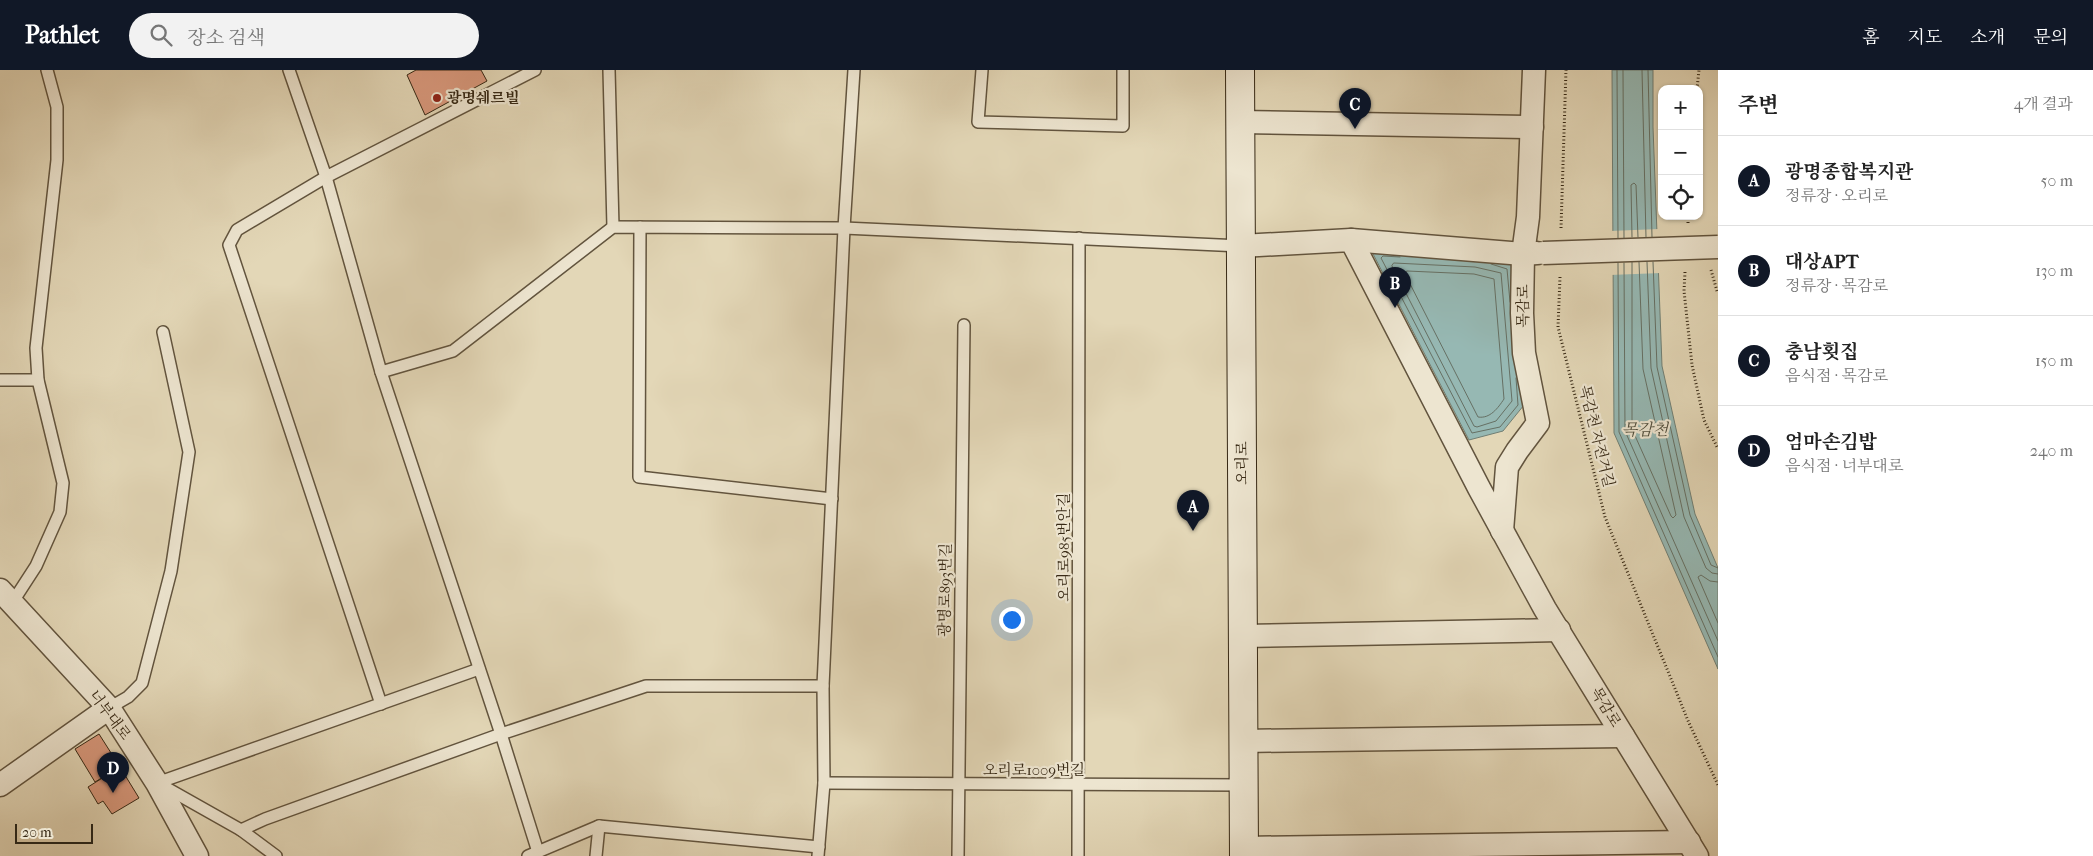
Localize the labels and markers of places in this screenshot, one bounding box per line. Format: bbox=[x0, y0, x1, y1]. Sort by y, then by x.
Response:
pin: C bbox=[1339, 88, 1371, 129]
place label: 광명쉐르빌 bbox=[447, 89, 519, 107]
marker: 광명쉐르빌 bbox=[431, 92, 443, 104]
pin: B bbox=[1379, 267, 1411, 308]
pin: A bbox=[1177, 490, 1209, 531]
pin: D bbox=[97, 752, 129, 793]

